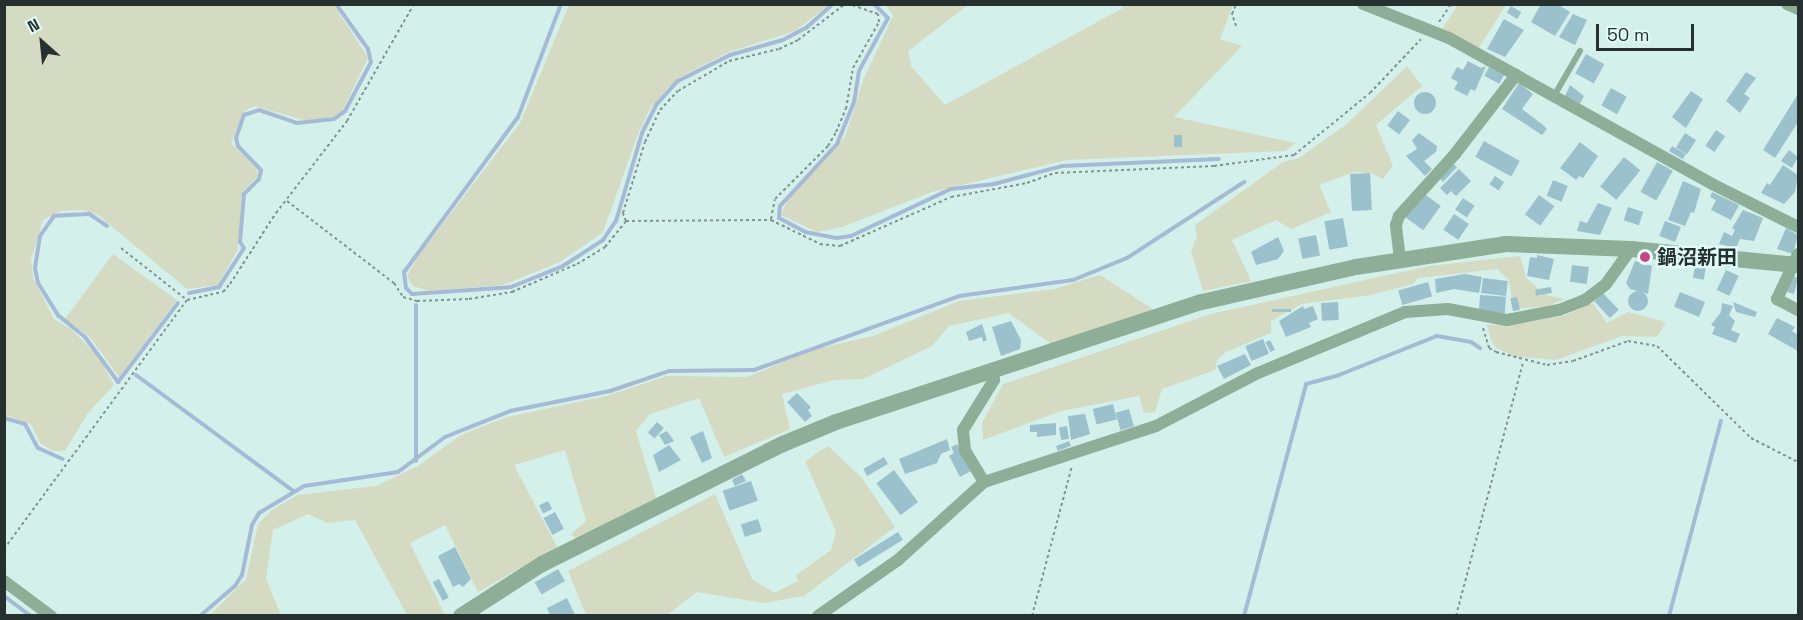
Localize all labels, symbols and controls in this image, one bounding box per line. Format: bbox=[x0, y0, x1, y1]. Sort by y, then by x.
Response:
north arrow bbox=[12, 12, 72, 72]
scale bar bbox=[1599, 12, 1696, 50]
text: N bbox=[24, 14, 43, 37]
text: 50 m bbox=[1607, 23, 1649, 46]
place label: 鍋沼新田 bbox=[1657, 245, 1737, 269]
marker: 鍋沼新田 bbox=[1638, 250, 1652, 264]

